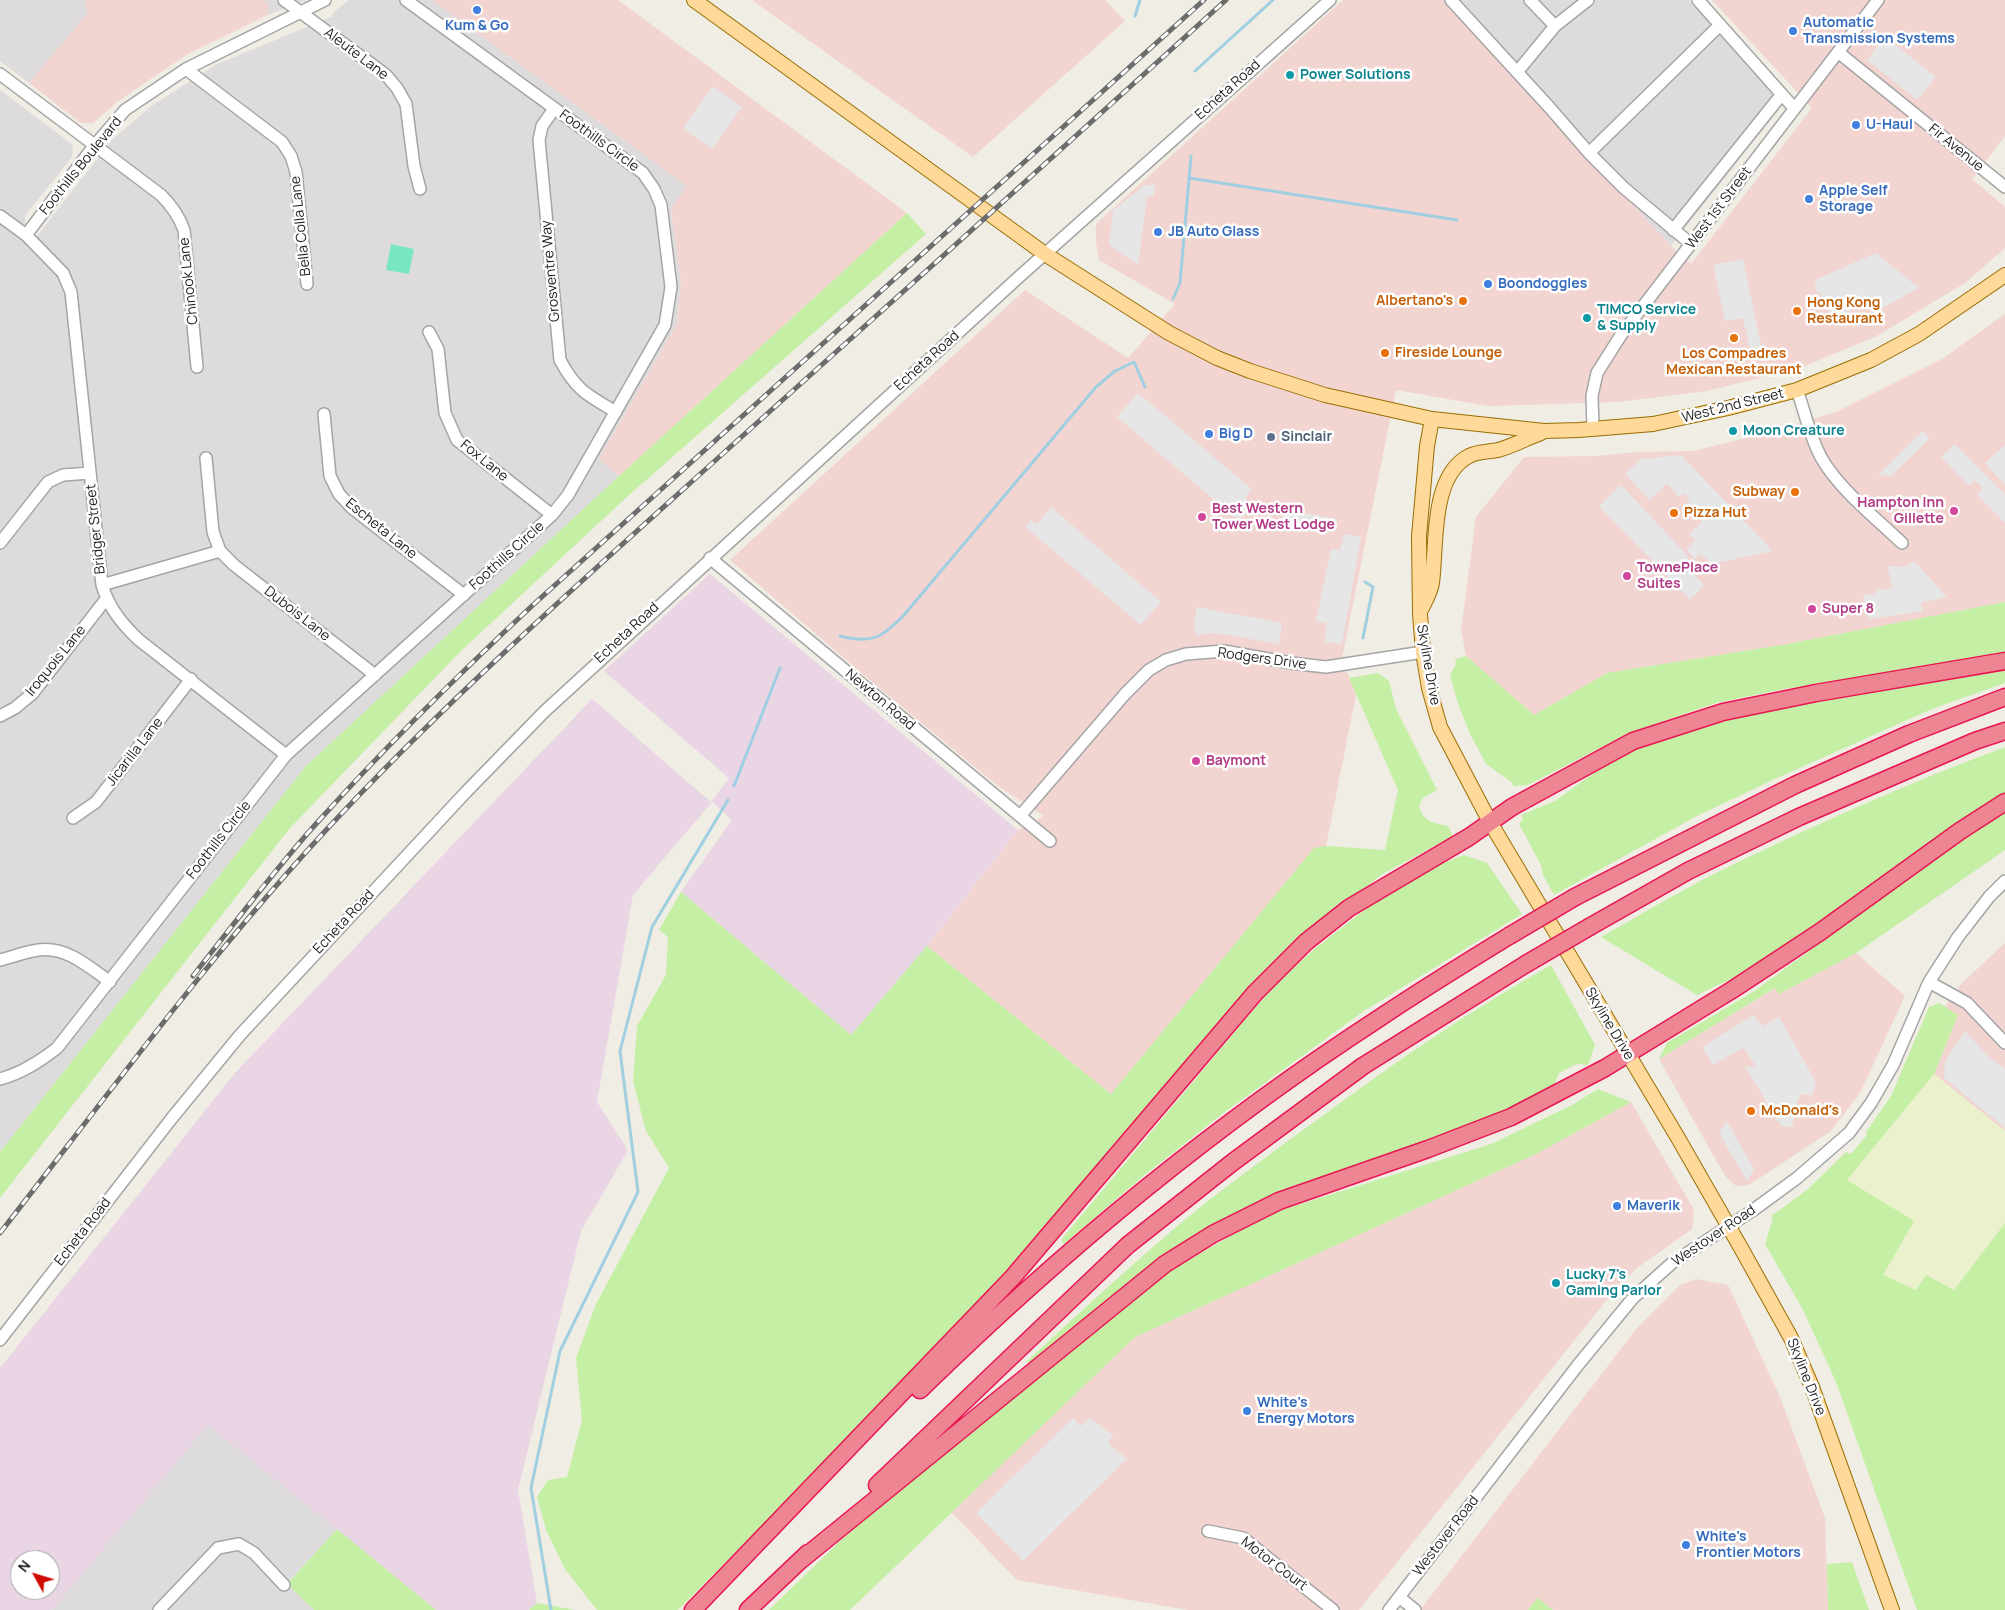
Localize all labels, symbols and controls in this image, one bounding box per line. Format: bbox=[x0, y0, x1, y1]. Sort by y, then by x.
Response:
marker: Kum & Go bbox=[471, 4, 483, 16]
place label: Automatic Transmission Systems bbox=[1803, 15, 1955, 48]
place label: Kum & Go bbox=[445, 18, 509, 34]
street label: Aleute Lane bbox=[320, 24, 392, 84]
marker: Automatic Transmission Systems bbox=[1787, 25, 1799, 37]
street label: Echeta Road bbox=[1192, 56, 1264, 124]
place label: Power Solutions bbox=[1300, 67, 1410, 83]
marker: Power Solutions bbox=[1284, 69, 1296, 81]
street label: Foothills Circle bbox=[556, 106, 642, 176]
street label: Foothills Boulevard bbox=[36, 114, 126, 218]
place label: U-Haul bbox=[1866, 117, 1913, 133]
marker: U-Haul bbox=[1850, 119, 1862, 131]
street label: Fir Avenue bbox=[1925, 121, 1987, 175]
street label: West 1st Street bbox=[1683, 164, 1755, 252]
street label: Bella Colla Lane bbox=[287, 175, 315, 277]
place label: Apple Self Storage bbox=[1819, 183, 1888, 216]
marker: Apple Self Storage bbox=[1803, 193, 1815, 205]
street label: Grosventre Way bbox=[538, 220, 564, 322]
place label: JB Auto Glass bbox=[1168, 224, 1259, 240]
marker: JB Auto Glass bbox=[1152, 226, 1164, 238]
street label: Chinook Lane bbox=[176, 237, 202, 325]
place label: Boondoggles bbox=[1498, 276, 1587, 292]
marker: Boondoggles bbox=[1482, 278, 1494, 290]
place label: Albertano's bbox=[1376, 293, 1453, 309]
marker: Albertano's bbox=[1457, 295, 1469, 307]
place label: Hong Kong Restaurant bbox=[1807, 295, 1883, 328]
place label: TIMCO Service & Supply bbox=[1597, 302, 1696, 334]
marker: Hong Kong Restaurant bbox=[1791, 305, 1803, 317]
marker: TIMCO Service & Supply bbox=[1581, 312, 1593, 324]
street label: Echeta Road bbox=[891, 327, 963, 395]
marker: Los Compadres Mexican Restaurant bbox=[1728, 332, 1740, 344]
place label: Fireside Lounge bbox=[1395, 345, 1502, 361]
place label: Los Compadres Mexican Restaurant bbox=[1666, 346, 1802, 378]
marker: Fireside Lounge bbox=[1379, 347, 1391, 359]
street label: West 2nd Street bbox=[1680, 385, 1786, 427]
place label: Moon Creature bbox=[1743, 423, 1845, 439]
marker: Moon Creature bbox=[1727, 425, 1739, 437]
place label: Big D bbox=[1219, 426, 1253, 442]
marker: Big D bbox=[1203, 428, 1215, 440]
place label: Sinclair bbox=[1281, 429, 1332, 445]
marker: Sinclair bbox=[1265, 431, 1277, 443]
street label: Fox Lane bbox=[457, 437, 511, 485]
street label: Bridger Street bbox=[83, 483, 109, 575]
place label: Subway bbox=[1732, 484, 1785, 500]
marker: Subway bbox=[1789, 486, 1801, 498]
street label: Escheta Lane bbox=[342, 495, 420, 563]
place label: Hampton Inn Gillette bbox=[1857, 495, 1944, 528]
place label: Best Western Tower West Lodge bbox=[1212, 501, 1335, 534]
place label: Pizza Hut bbox=[1684, 505, 1747, 521]
marker: Hampton Inn Gillette bbox=[1948, 505, 1960, 517]
marker: Pizza Hut bbox=[1668, 507, 1680, 519]
marker: Best Western Tower West Lodge bbox=[1196, 511, 1208, 523]
street label: Foothills Circle bbox=[466, 518, 548, 594]
place label: TownePlace Suites bbox=[1637, 560, 1718, 592]
marker: TownePlace Suites bbox=[1621, 570, 1633, 582]
street label: Dubois Lane bbox=[261, 583, 333, 645]
street label: Echeta Road bbox=[591, 599, 663, 667]
place label: Super 8 bbox=[1822, 601, 1874, 617]
marker: Super 8 bbox=[1806, 603, 1818, 615]
street label: Iroquois Lane bbox=[22, 622, 90, 700]
street label: Skyline Drive bbox=[1413, 623, 1443, 707]
street label: Rodgers Drive bbox=[1217, 644, 1307, 674]
street label: Newton Road bbox=[842, 666, 918, 734]
street label: Jicarilla Lane bbox=[103, 715, 167, 789]
place label: Baymont bbox=[1206, 753, 1266, 769]
marker: Baymont bbox=[1190, 755, 1202, 767]
street label: Foothills Circle bbox=[183, 798, 255, 882]
street label: Echeta Road bbox=[310, 886, 378, 958]
street label: Skyline Drive bbox=[1581, 985, 1637, 1063]
place label: McDonald's bbox=[1761, 1103, 1839, 1119]
marker: McDonald's bbox=[1745, 1105, 1757, 1117]
street label: Echeta Road bbox=[51, 1195, 115, 1269]
place label: Maverik bbox=[1627, 1198, 1680, 1214]
marker: Maverik bbox=[1611, 1200, 1623, 1212]
street label: Westover Road bbox=[1669, 1202, 1759, 1270]
place label: Lucky 7's Gaming Parlor bbox=[1566, 1267, 1662, 1300]
marker: Lucky 7's Gaming Parlor bbox=[1550, 1277, 1562, 1289]
street label: Skyline Drive bbox=[1783, 1336, 1829, 1418]
place label: White's Energy Motors bbox=[1257, 1395, 1355, 1428]
marker: White's Energy Motors bbox=[1241, 1405, 1253, 1417]
street label: Westover Road bbox=[1409, 1493, 1483, 1579]
place label: White's Frontier Motors bbox=[1696, 1529, 1801, 1561]
street label: Motor Court bbox=[1237, 1534, 1311, 1594]
marker: White's Frontier Motors bbox=[1680, 1539, 1692, 1551]
north arrow bbox=[10, 1550, 60, 1600]
text: N bbox=[13, 1556, 34, 1576]

